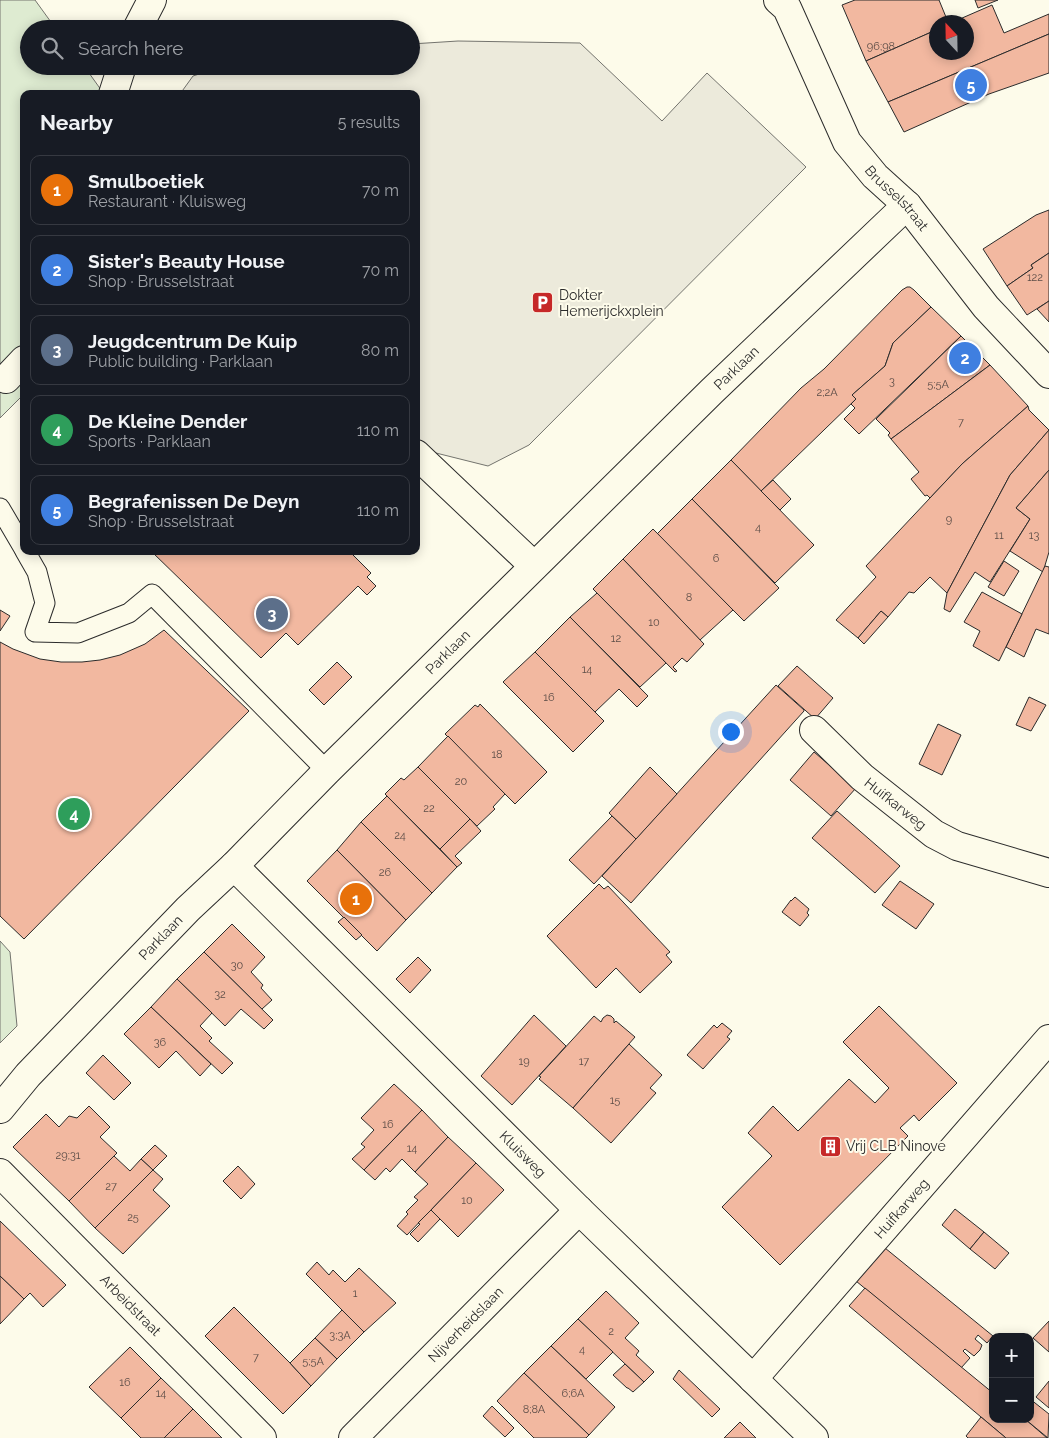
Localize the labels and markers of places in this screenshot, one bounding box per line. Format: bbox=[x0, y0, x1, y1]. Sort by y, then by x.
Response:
pin: 5 bbox=[955, 66, 987, 104]
place label: Dokter Hemerijckxplein bbox=[559, 287, 664, 319]
parking icon: Dokter Hemerijckxplein bbox=[531, 291, 555, 315]
pin: 2 bbox=[949, 339, 981, 377]
pin: 3 bbox=[256, 595, 288, 633]
pin: 4 bbox=[58, 795, 90, 833]
pin: 1 bbox=[340, 880, 372, 918]
building icon: Vrij CLB Ninove bbox=[818, 1134, 842, 1158]
place label: Vrij CLB Ninove bbox=[846, 1138, 946, 1154]

